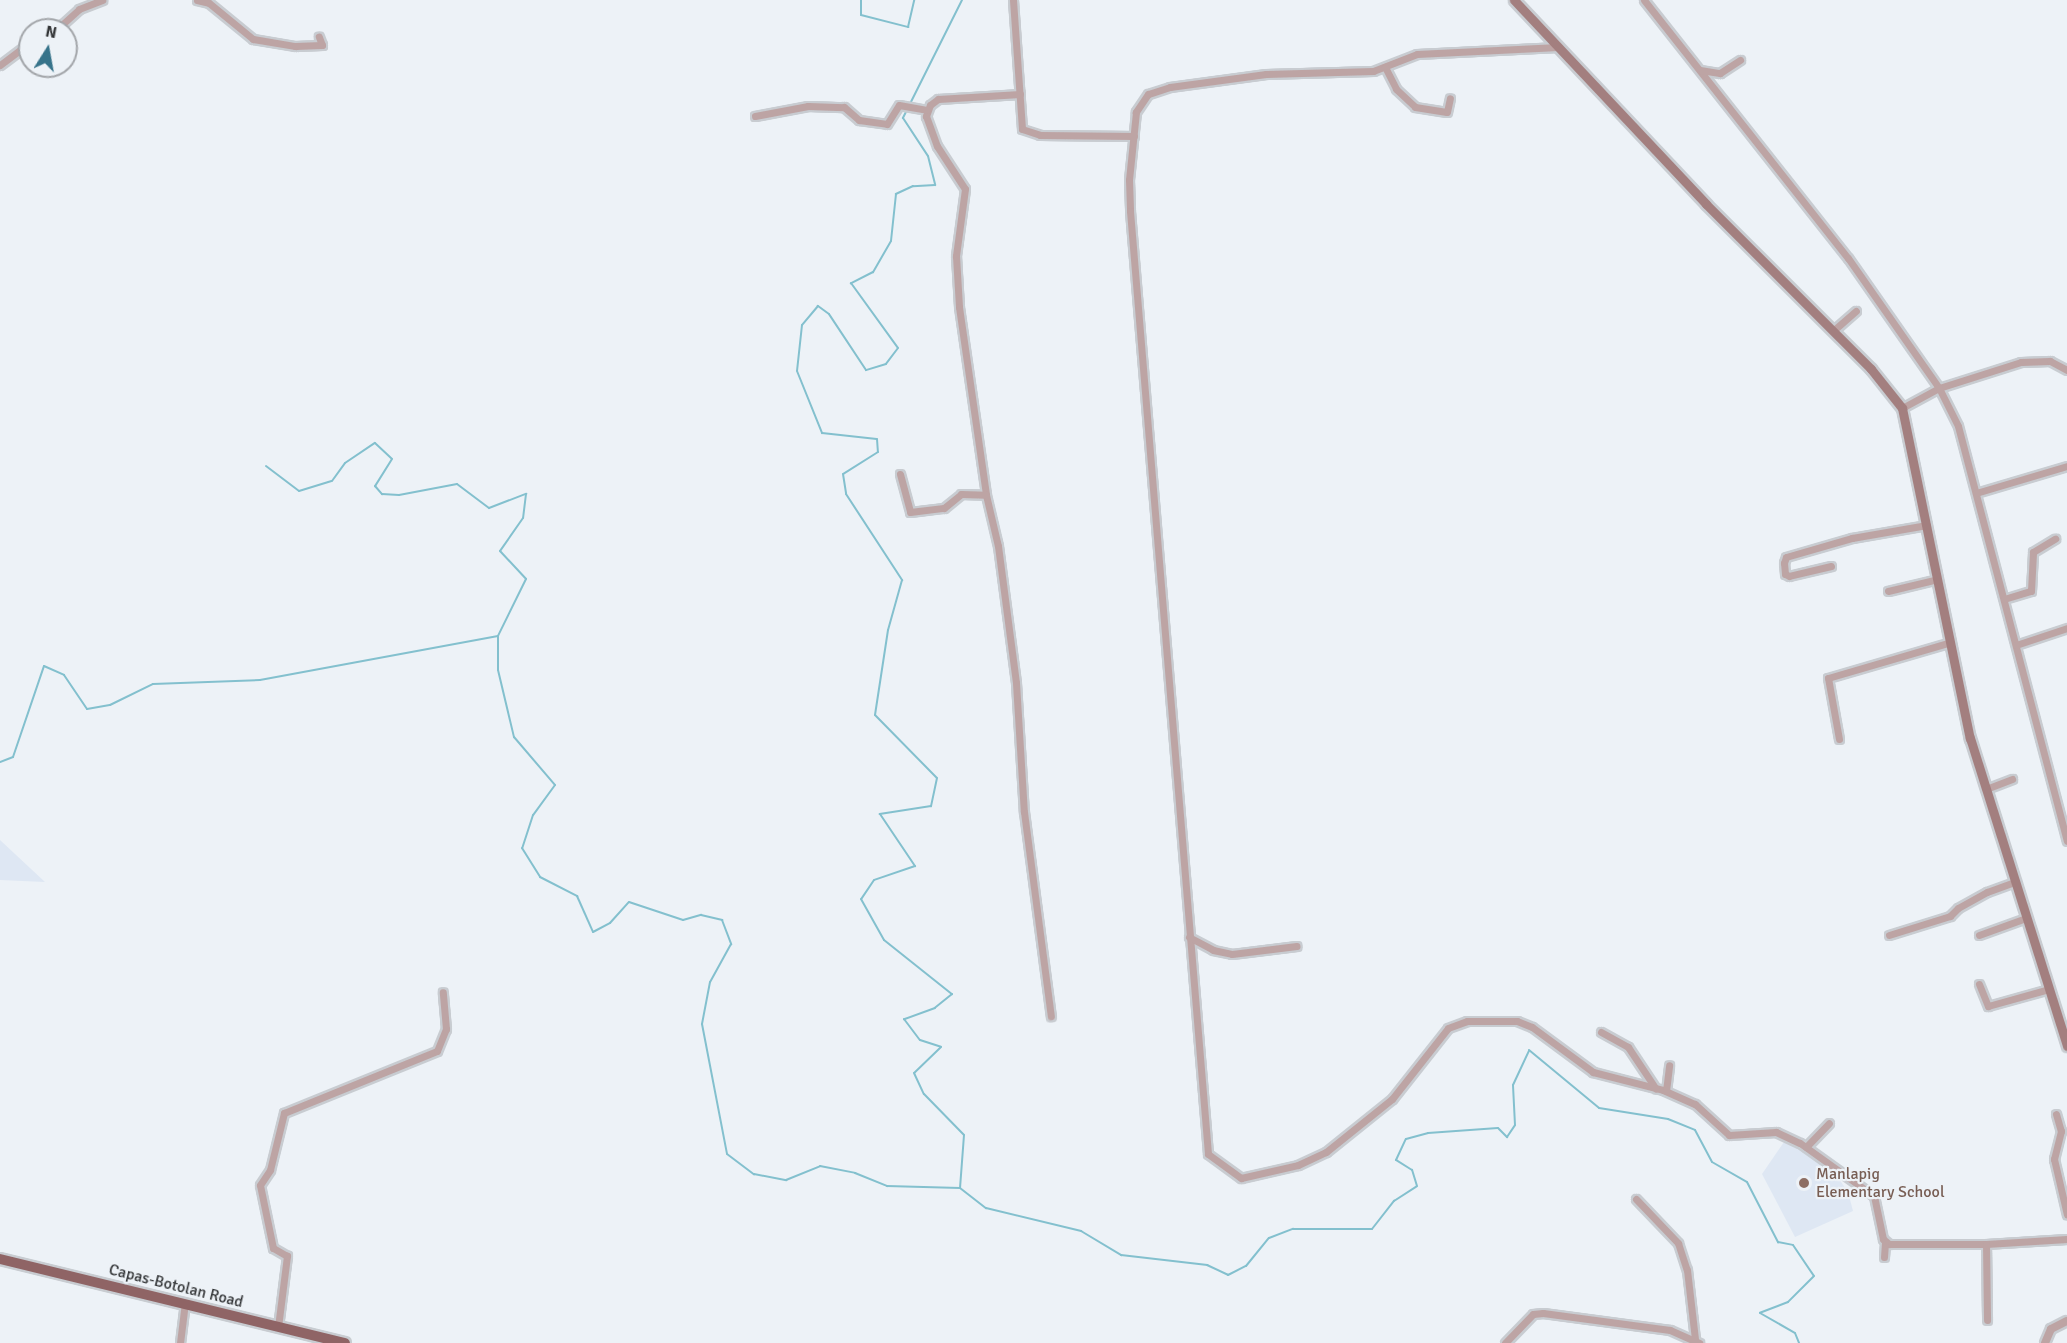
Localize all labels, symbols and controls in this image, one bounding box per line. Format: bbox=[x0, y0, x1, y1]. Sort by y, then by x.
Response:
north arrow bbox=[18, 18, 78, 78]
text: N bbox=[44, 21, 58, 43]
place label: Manlapig Elementary School bbox=[1816, 1164, 1945, 1202]
marker: Manlapig Elementary School bbox=[1797, 1176, 1811, 1190]
street label: Capas-Botolan Road bbox=[107, 1260, 245, 1312]

